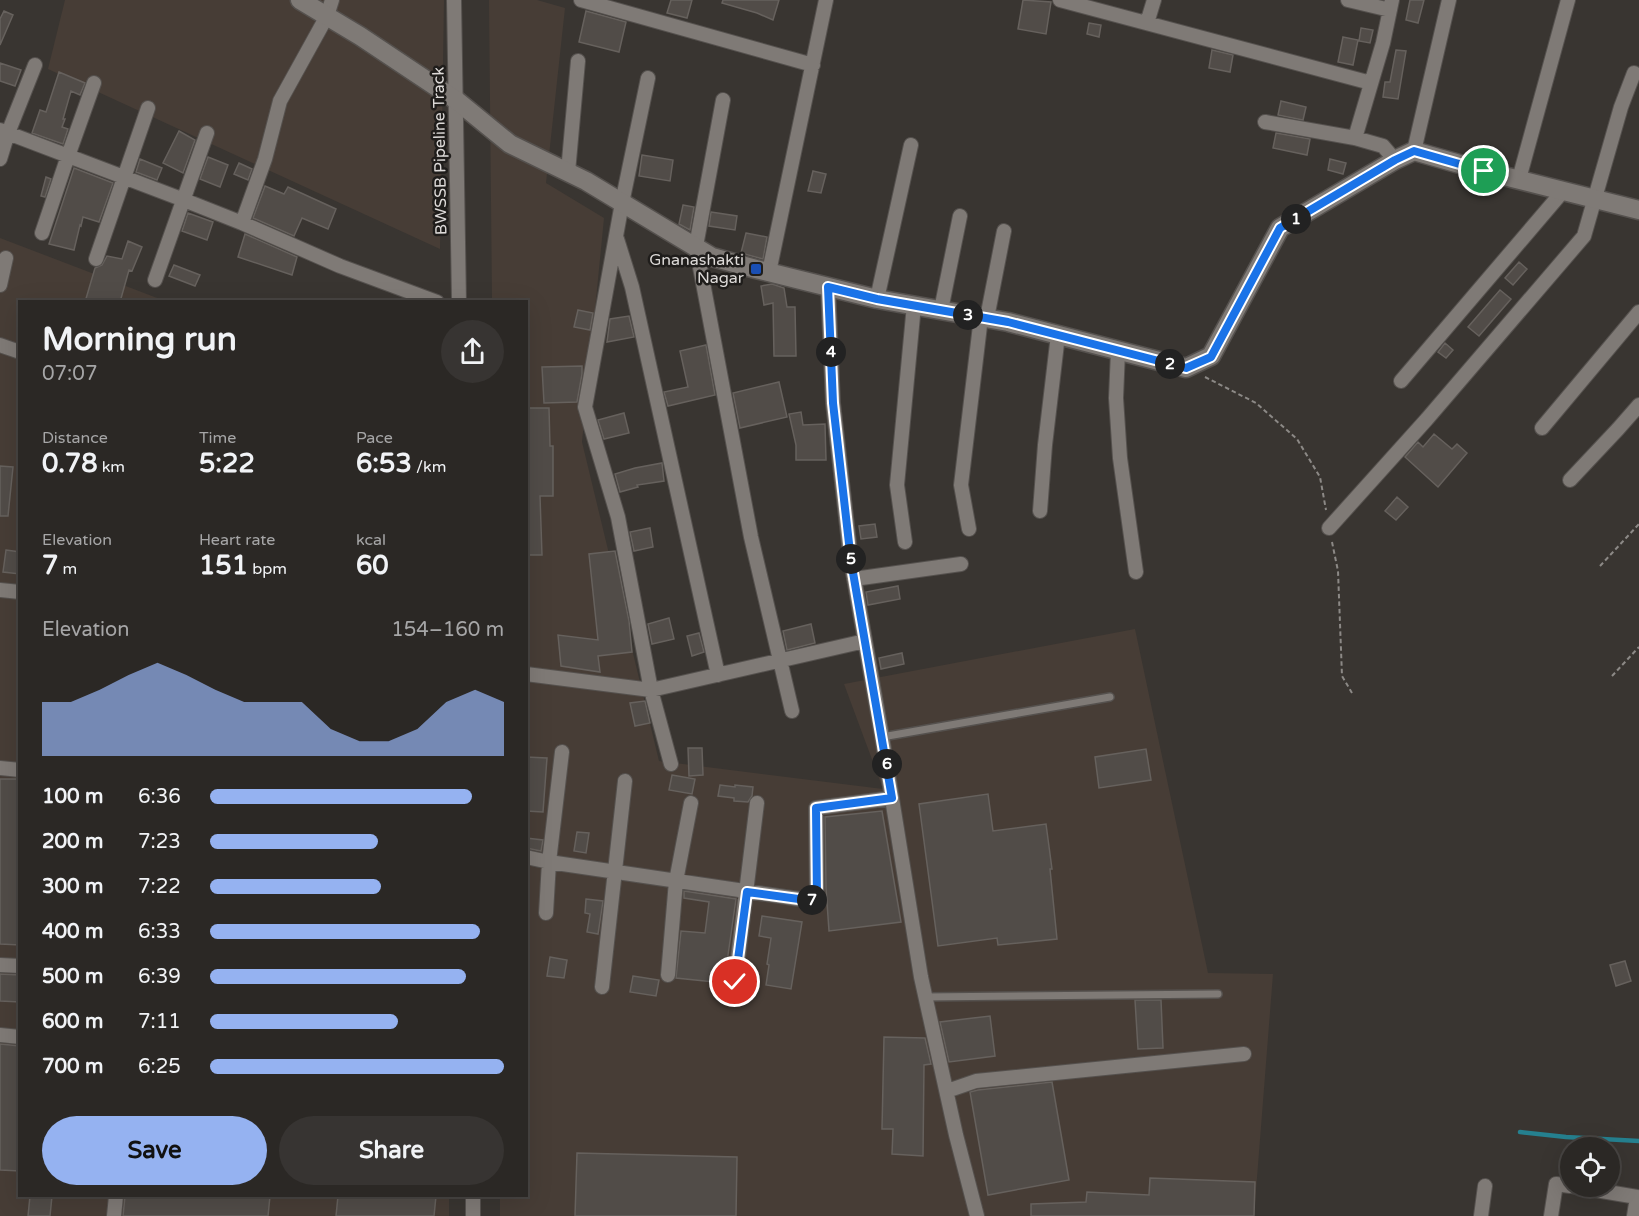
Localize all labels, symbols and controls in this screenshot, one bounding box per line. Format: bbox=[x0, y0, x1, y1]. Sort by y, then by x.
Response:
street label: BWSSB Pipeline Track bbox=[429, 67, 451, 235]
pin bbox=[1458, 145, 1509, 196]
icon: arrive bbox=[1467, 154, 1500, 187]
pin: 1 bbox=[1281, 204, 1311, 234]
text: 1 bbox=[1291, 209, 1301, 229]
place label: Gnanashakti Nagar bbox=[649, 250, 745, 288]
marker: Gnanashakti Nagar bbox=[749, 262, 763, 276]
pin: 3 bbox=[953, 300, 983, 330]
text: 3 bbox=[963, 305, 973, 325]
text: Morning run bbox=[42, 320, 237, 359]
button: share bbox=[441, 320, 504, 383]
pin: 4 bbox=[816, 337, 846, 367]
text: 4 bbox=[826, 342, 836, 362]
pin: 2 bbox=[1155, 349, 1185, 379]
text: 2 bbox=[1165, 354, 1175, 374]
text: 07:07 bbox=[42, 362, 97, 386]
text: Distance bbox=[42, 428, 108, 448]
text: Time bbox=[199, 428, 236, 448]
text: Pace bbox=[356, 428, 393, 448]
text: 0.78 bbox=[42, 448, 97, 479]
text: 5:22 bbox=[199, 448, 255, 479]
text: 6:53 bbox=[356, 448, 412, 479]
text: km bbox=[97, 457, 125, 477]
text: /km bbox=[412, 457, 446, 477]
text: Elevation bbox=[42, 530, 112, 550]
text: Heart rate bbox=[199, 530, 275, 550]
text: kcal bbox=[356, 530, 386, 550]
pin: 5 bbox=[836, 544, 866, 574]
text: 5 bbox=[846, 549, 856, 569]
text: 7 bbox=[42, 550, 58, 581]
text: 151 bbox=[199, 550, 248, 581]
text: 60 bbox=[356, 550, 389, 581]
text: m bbox=[58, 559, 77, 579]
text: bpm bbox=[248, 559, 287, 579]
text: Elevation bbox=[42, 618, 129, 642]
text: 154–160 m bbox=[391, 618, 504, 642]
pin: 6 bbox=[872, 749, 902, 779]
text: 6 bbox=[882, 754, 892, 774]
text: 100 m bbox=[42, 785, 103, 809]
text: 6:36 bbox=[138, 785, 181, 809]
text: 200 m bbox=[42, 830, 103, 854]
text: 7:23 bbox=[138, 830, 181, 854]
text: 300 m bbox=[42, 875, 103, 899]
text: 7:22 bbox=[138, 875, 181, 899]
pin: 7 bbox=[797, 885, 827, 915]
text: 7 bbox=[807, 890, 817, 910]
text: 400 m bbox=[42, 920, 103, 944]
text: 6:33 bbox=[138, 920, 181, 944]
pin bbox=[709, 956, 760, 1007]
text: 500 m bbox=[42, 965, 103, 989]
text: 6:39 bbox=[138, 965, 181, 989]
icon: check bbox=[718, 965, 751, 998]
text: 600 m bbox=[42, 1010, 103, 1034]
text: 7:11 bbox=[138, 1010, 181, 1034]
text: 700 m bbox=[42, 1055, 103, 1079]
text: 6:25 bbox=[138, 1055, 181, 1079]
button: Save bbox=[42, 1116, 267, 1185]
button: Share bbox=[279, 1116, 504, 1185]
map controls bbox=[1560, 1137, 1620, 1197]
button: locate bbox=[1560, 1137, 1620, 1197]

